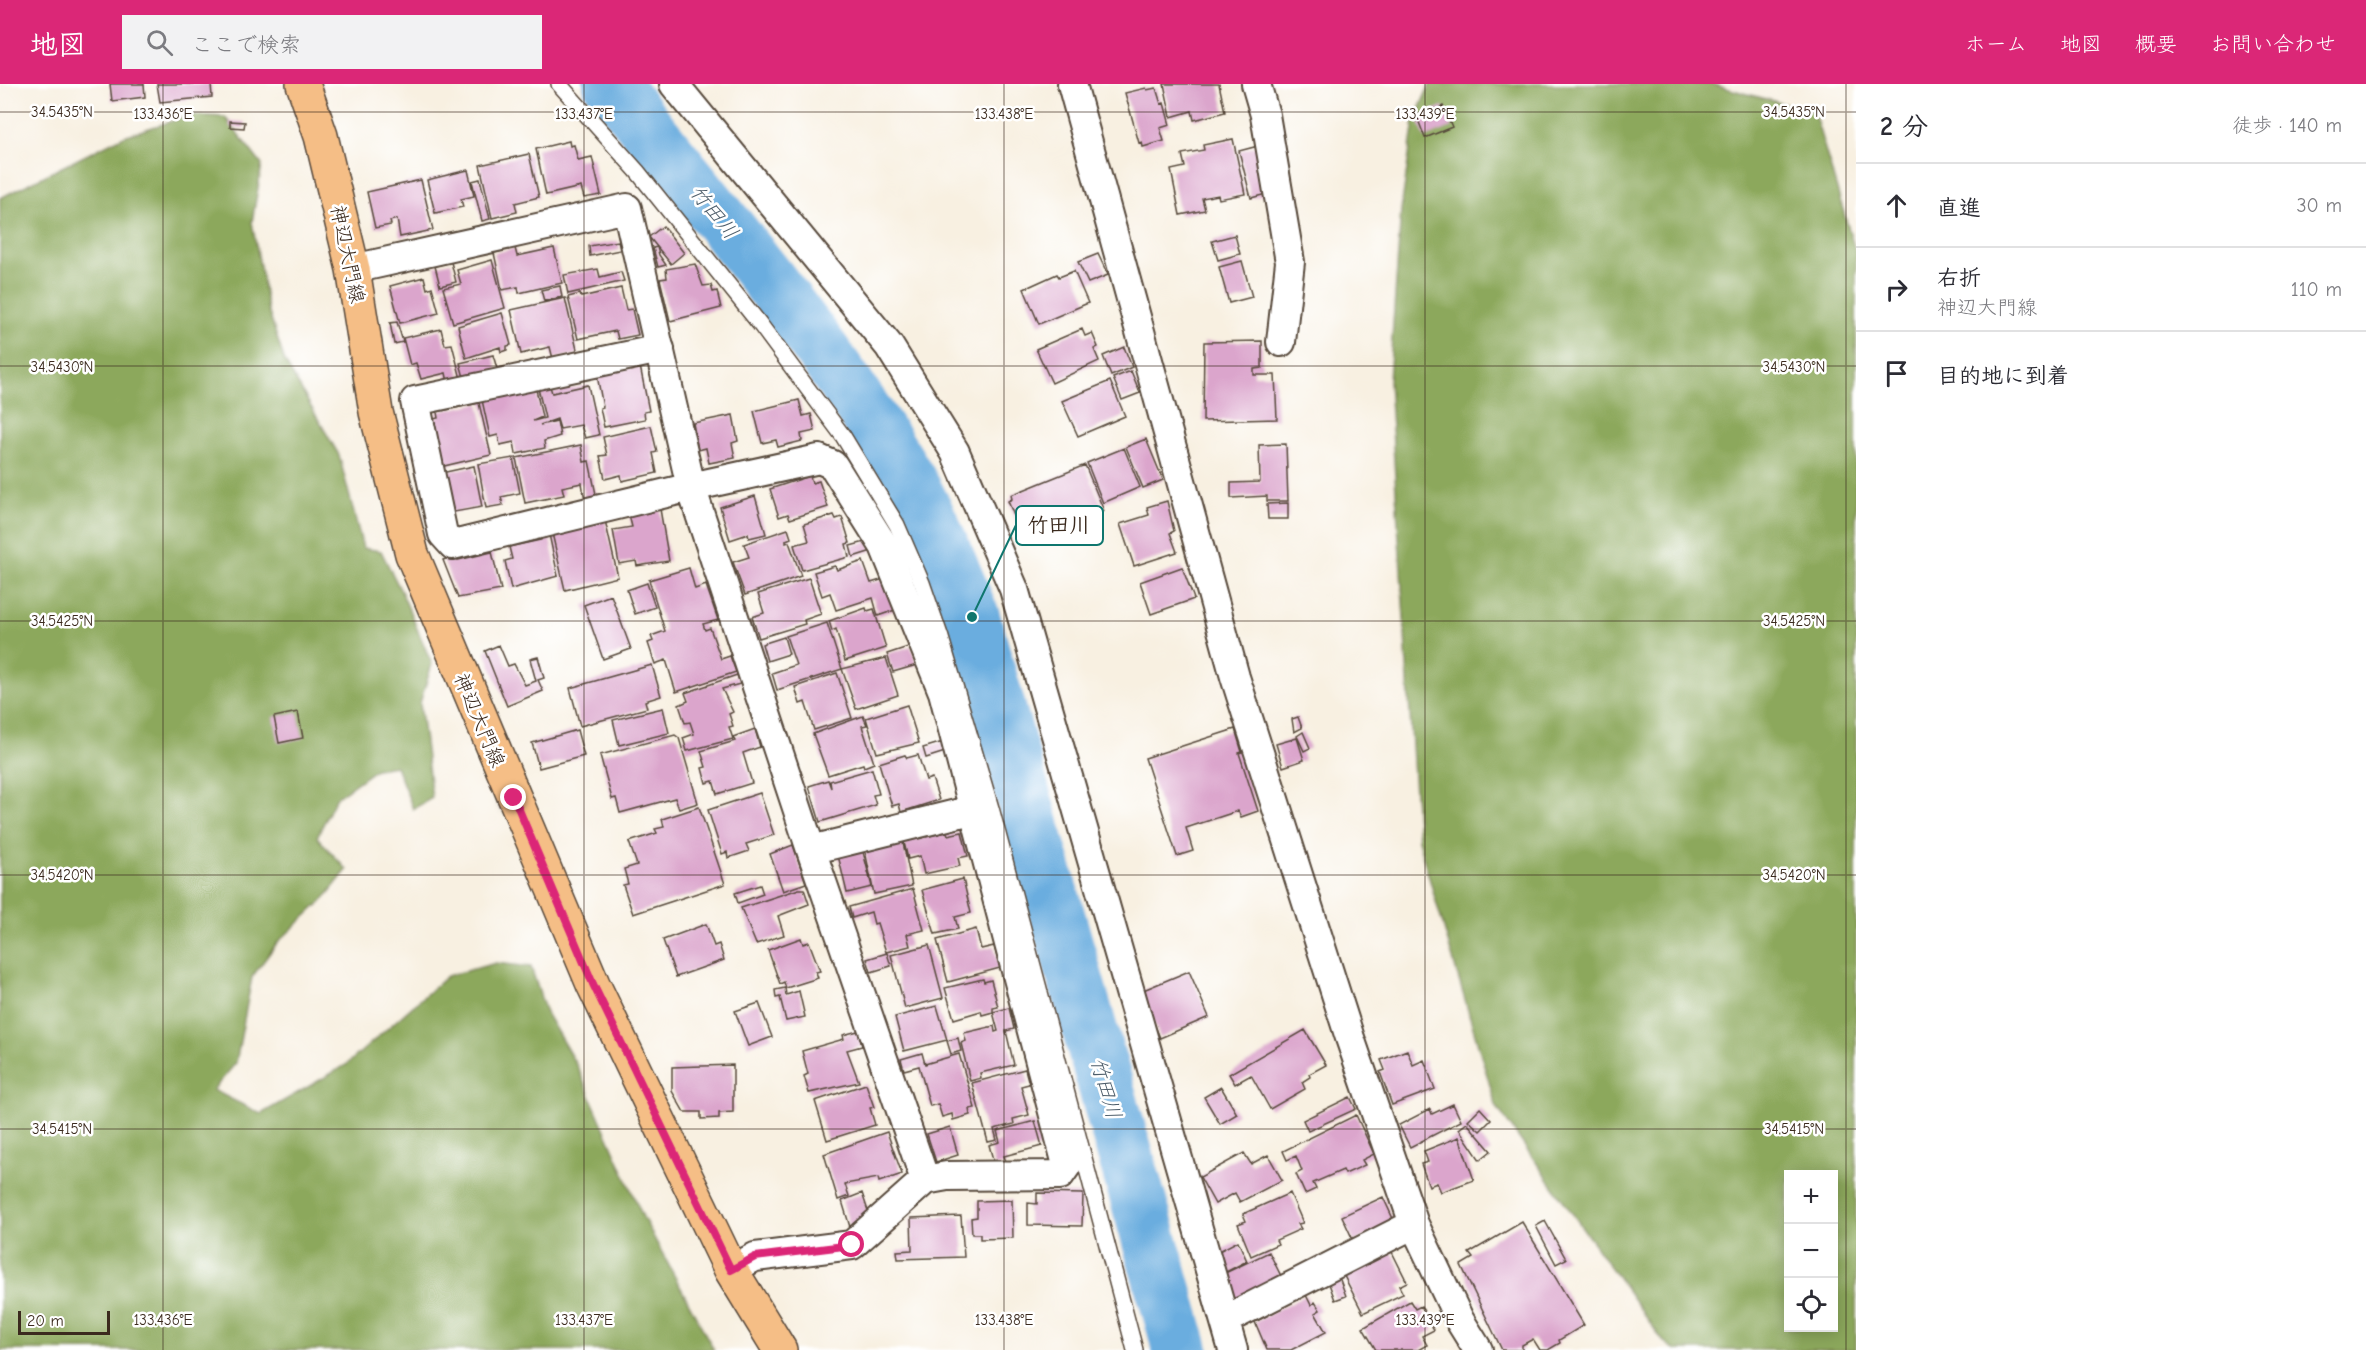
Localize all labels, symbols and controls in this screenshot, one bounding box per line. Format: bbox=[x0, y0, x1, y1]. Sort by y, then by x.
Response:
search box bbox=[122, 15, 542, 69]
icon: search bbox=[143, 26, 176, 59]
text: 地図 bbox=[30, 29, 86, 61]
text: ここで検索 bbox=[191, 32, 301, 58]
text: ホーム bbox=[1965, 32, 2027, 56]
text: 地図 bbox=[2060, 32, 2102, 56]
text: 概要 bbox=[2135, 32, 2177, 56]
text: お問い合わせ bbox=[2210, 32, 2336, 56]
text: 34.5435°N bbox=[31, 103, 93, 121]
text: 34.5435°N bbox=[1763, 103, 1825, 121]
text: 133.436°E bbox=[133, 105, 193, 123]
text: 133.437°E bbox=[555, 105, 613, 123]
text: 133.438°E bbox=[975, 105, 1033, 123]
text: 133.439°E bbox=[1396, 105, 1454, 123]
text: 2 分 bbox=[1880, 112, 1928, 142]
text: 徒歩 · 140 m bbox=[2232, 114, 2342, 137]
water label: 竹田川 bbox=[685, 180, 743, 244]
icon: ahead bbox=[1880, 189, 1913, 222]
text: 30 m bbox=[2296, 194, 2342, 217]
text: 直進 bbox=[1937, 195, 1981, 221]
street label: 神辺大門線 bbox=[326, 203, 369, 305]
text: 右折 bbox=[1937, 265, 1981, 291]
icon: right bbox=[1880, 273, 1913, 306]
text: 110 m bbox=[2291, 278, 2342, 301]
text: 神辺大門線 bbox=[1937, 296, 2037, 319]
icon: arrive bbox=[1880, 357, 1913, 390]
text: 34.5430°N bbox=[31, 358, 93, 376]
text: 34.5430°N bbox=[1763, 358, 1825, 376]
text: 目的地に到着 bbox=[1937, 363, 2069, 389]
callout: 竹田川 bbox=[1016, 506, 1103, 545]
text: 竹田川 bbox=[1028, 513, 1091, 537]
text: 34.5425°N bbox=[31, 612, 93, 630]
text: 34.5425°N bbox=[1763, 612, 1825, 630]
street label: 神辺大門線 bbox=[449, 670, 510, 771]
route end bbox=[500, 784, 526, 810]
text: 34.5420°N bbox=[30, 866, 94, 884]
text: 34.5420°N bbox=[1762, 866, 1826, 884]
water label: 竹田川 bbox=[1086, 1054, 1126, 1122]
text: 34.5415°N bbox=[32, 1120, 92, 1138]
text: 34.5415°N bbox=[1764, 1120, 1824, 1138]
map controls bbox=[1784, 1170, 1838, 1332]
button: + bbox=[1784, 1170, 1838, 1224]
button: − bbox=[1784, 1224, 1838, 1278]
route start bbox=[838, 1231, 864, 1257]
button: locate bbox=[1784, 1278, 1838, 1332]
scale bar bbox=[18, 1308, 110, 1336]
text: 133.436°E bbox=[133, 1311, 193, 1329]
text: 133.437°E bbox=[555, 1311, 613, 1329]
text: 133.438°E bbox=[975, 1311, 1033, 1329]
text: 133.439°E bbox=[1396, 1311, 1454, 1329]
text: 20 m bbox=[27, 1312, 64, 1330]

